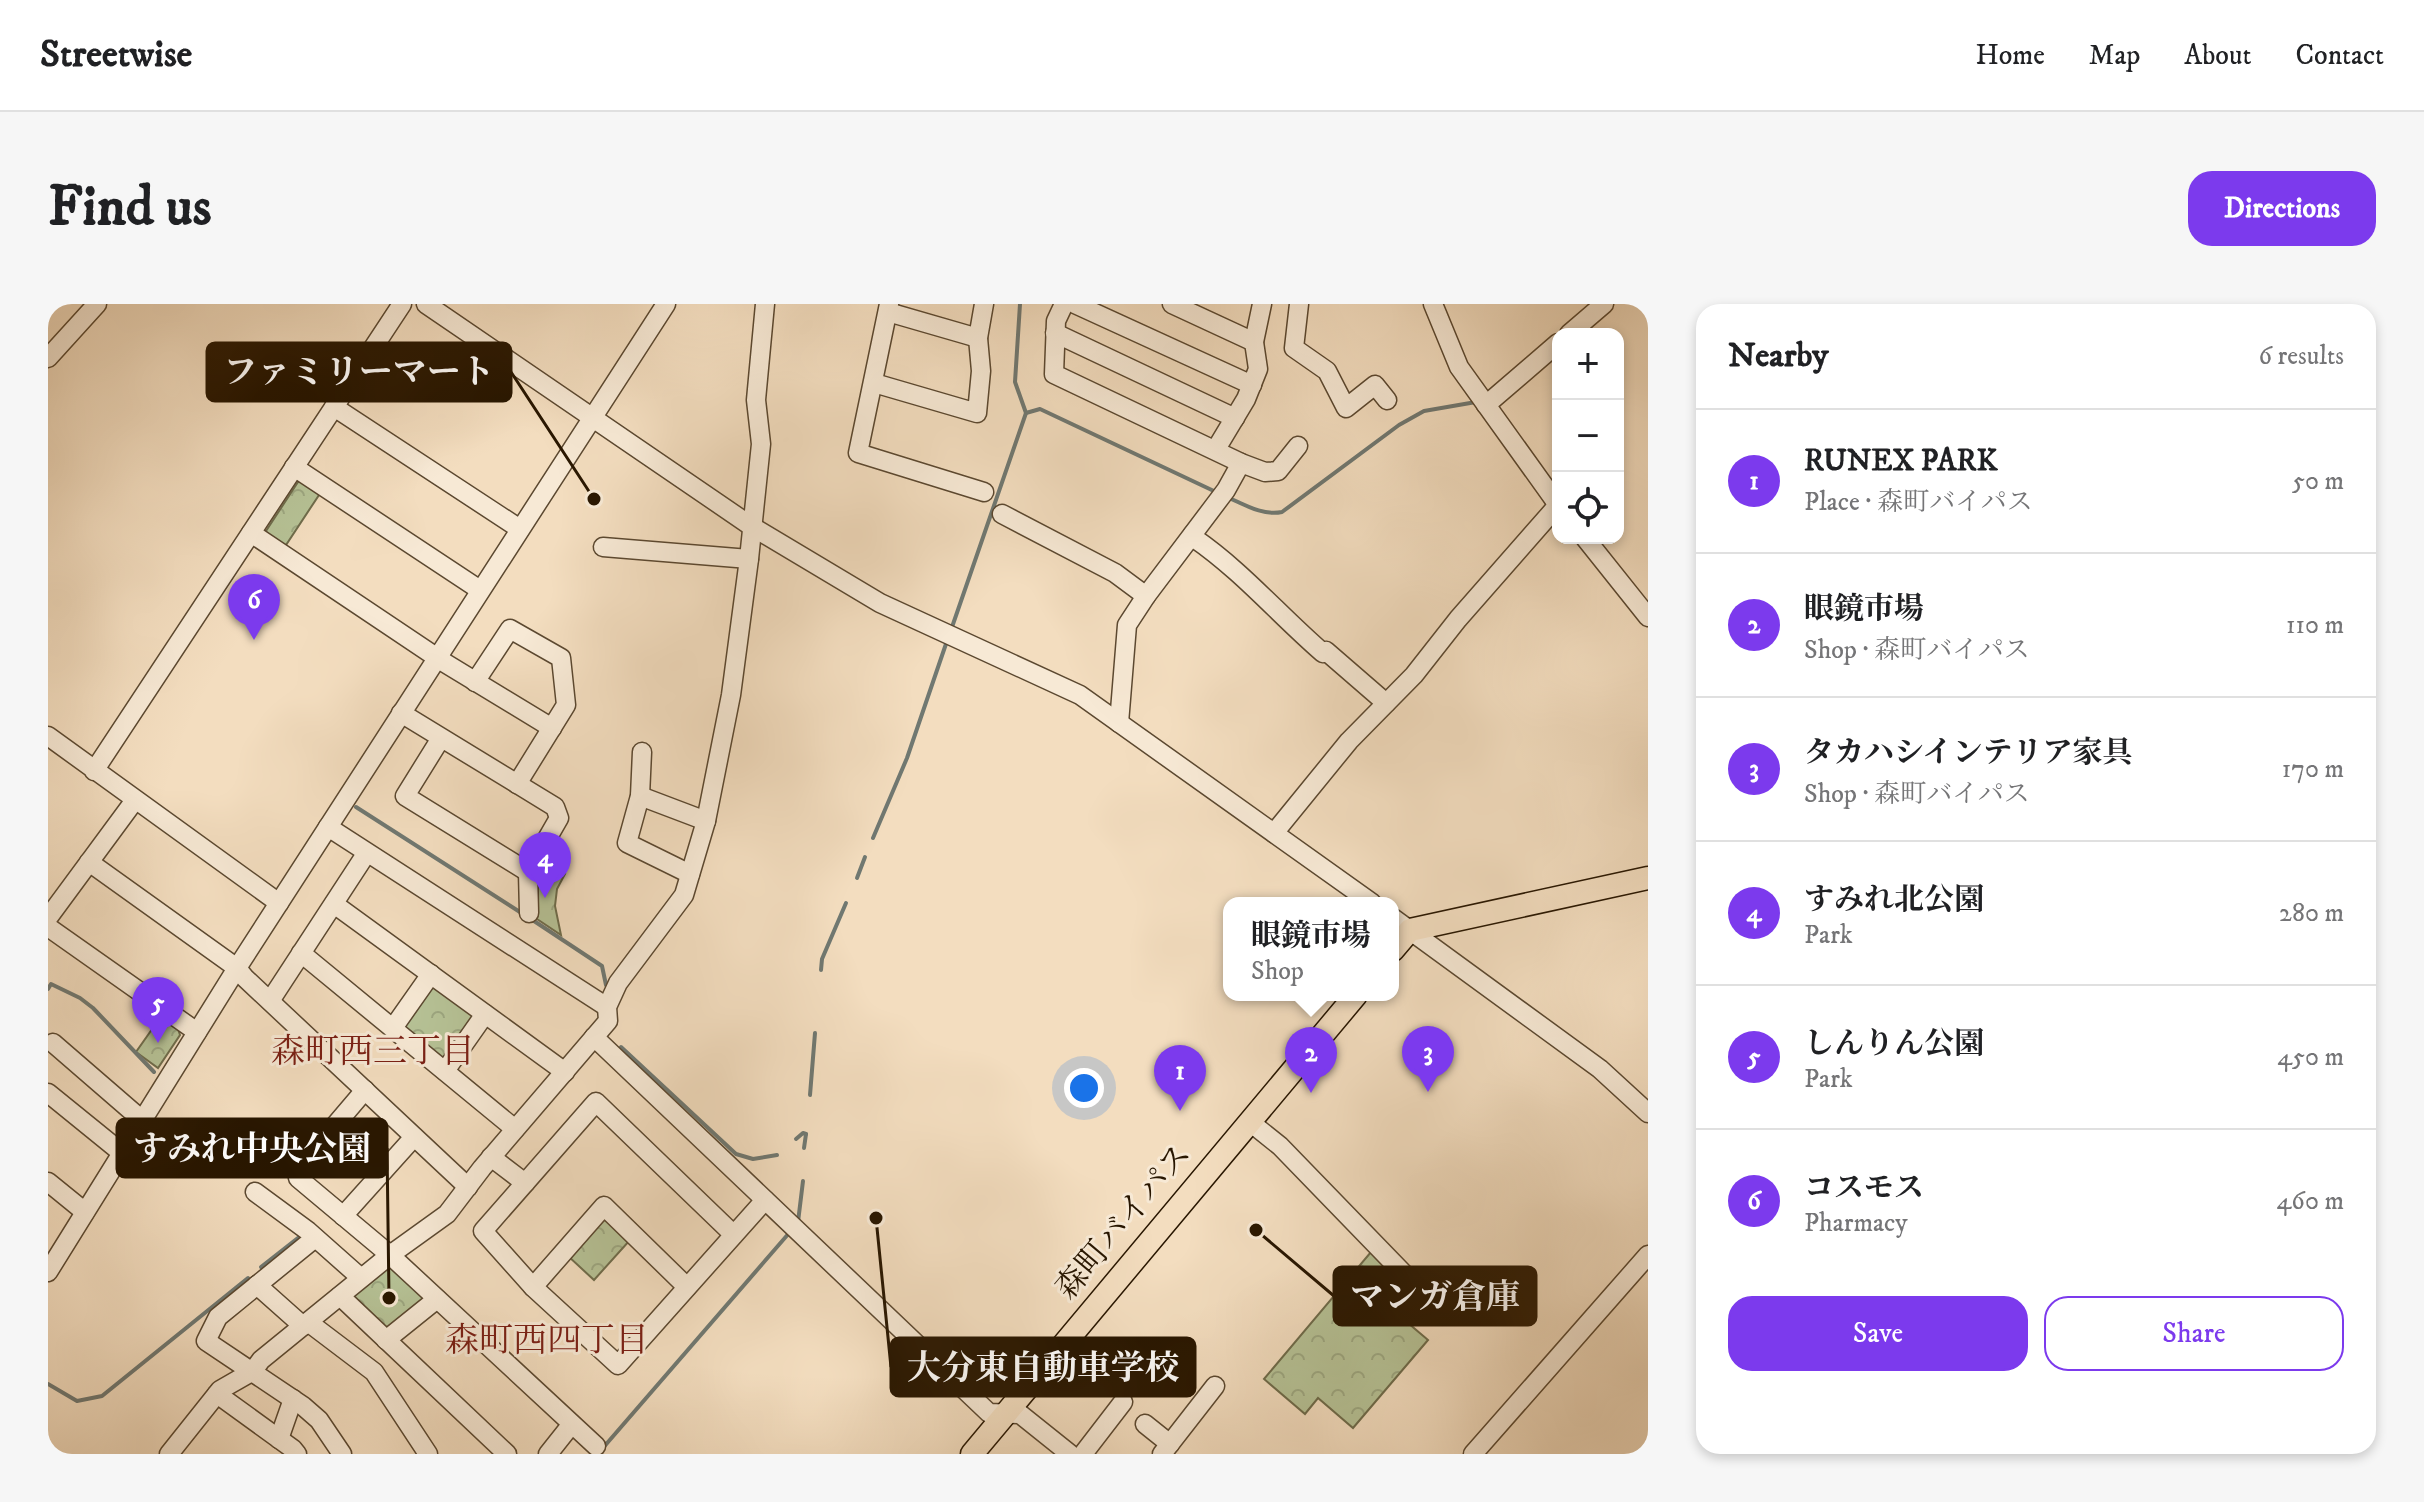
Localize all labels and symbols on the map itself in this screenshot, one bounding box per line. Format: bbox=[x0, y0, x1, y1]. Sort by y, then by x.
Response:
callout: ファミリーマート bbox=[207, 343, 511, 401]
text: ファミリーマート bbox=[223, 352, 495, 394]
pin: 6 bbox=[228, 574, 280, 640]
pin: 4 bbox=[519, 832, 571, 898]
pin: 5 bbox=[132, 977, 184, 1043]
pin: 3 bbox=[1402, 1026, 1454, 1092]
pin: 2 bbox=[1285, 1027, 1337, 1093]
district label: 森町西三丁目 bbox=[271, 1031, 475, 1073]
pin: 1 bbox=[1154, 1045, 1206, 1111]
your location bbox=[1064, 1068, 1104, 1108]
callout: すみれ中央公園 bbox=[117, 1119, 387, 1177]
text: すみれ中央公園 bbox=[133, 1129, 371, 1171]
street label: 森町バイパス bbox=[1047, 1136, 1201, 1308]
callout: マンガ倉庫 bbox=[1334, 1267, 1536, 1325]
text: マンガ倉庫 bbox=[1350, 1277, 1520, 1319]
district label: 森町西四丁目 bbox=[445, 1320, 649, 1362]
callout: 大分東自動車学校 bbox=[891, 1338, 1195, 1396]
text: 大分東自動車学校 bbox=[907, 1348, 1179, 1390]

